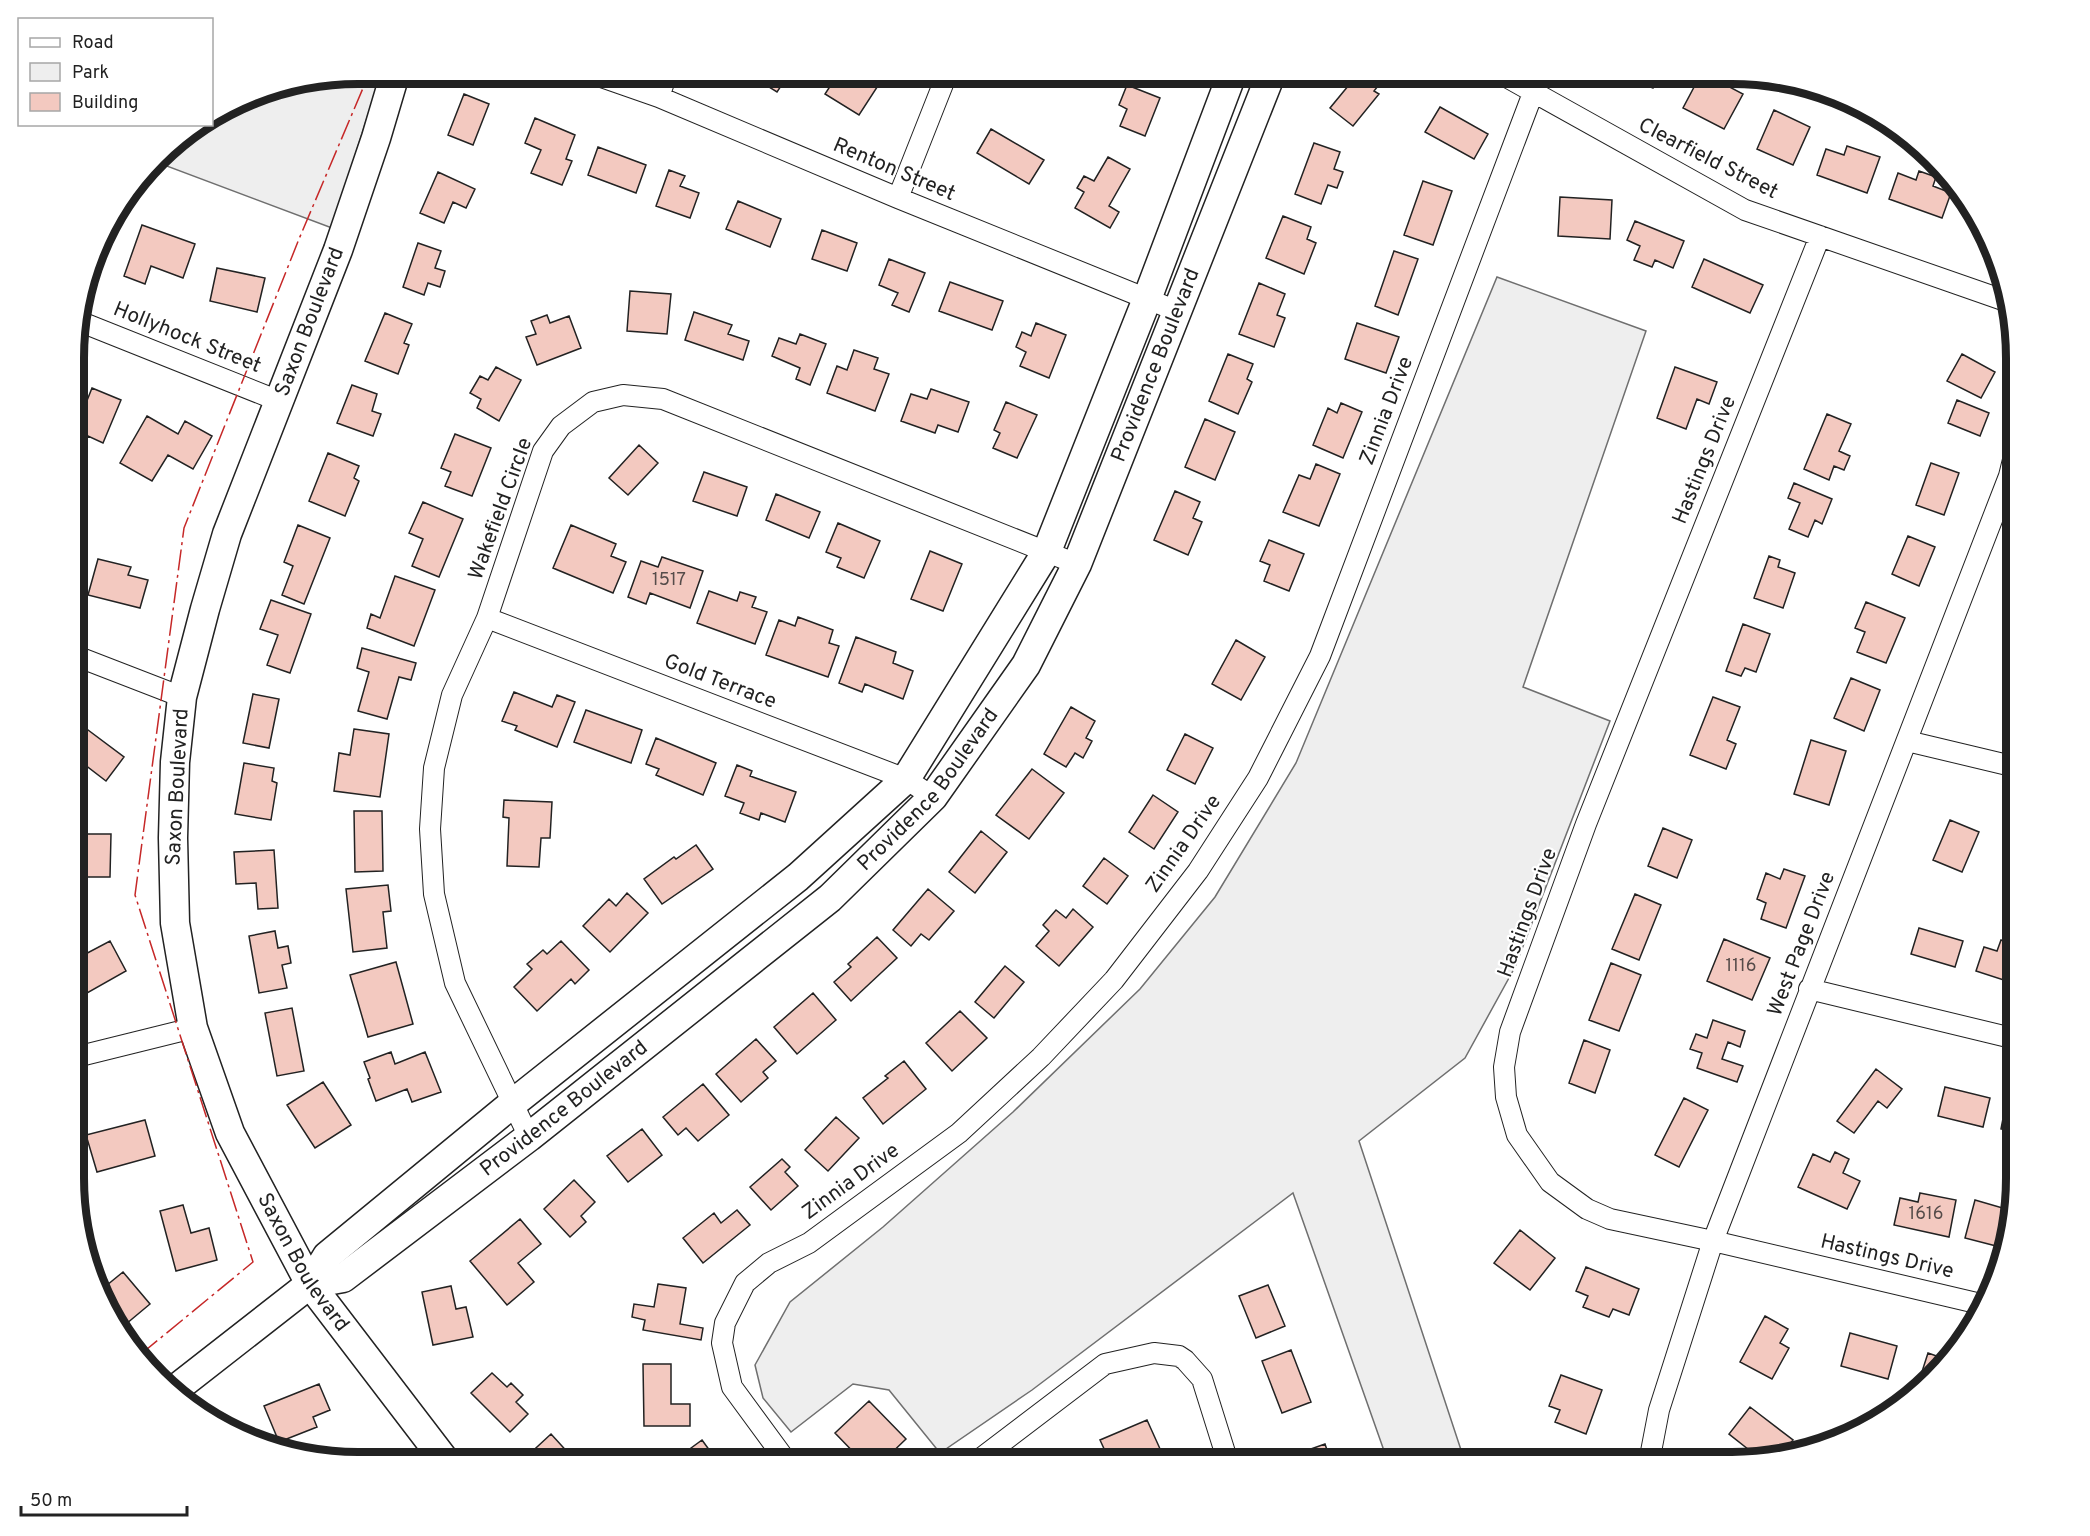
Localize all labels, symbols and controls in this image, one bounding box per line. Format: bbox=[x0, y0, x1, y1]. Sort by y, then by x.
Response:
legend bbox=[18, 18, 213, 126]
text: Road bbox=[72, 32, 114, 55]
text: Park bbox=[72, 62, 109, 85]
text: Building bbox=[72, 92, 138, 115]
street label: Clearfield Street bbox=[1633, 112, 1783, 206]
street label: Renton Street bbox=[829, 132, 959, 208]
street label: Saxon Boulevard bbox=[269, 244, 351, 400]
street label: Providence Boulevard bbox=[1105, 264, 1206, 466]
street label: Hollyhock Street bbox=[109, 296, 265, 380]
street label: Zinnia Drive bbox=[1354, 353, 1420, 469]
street label: Hastings Drive bbox=[1667, 392, 1743, 528]
street label: Wakefield Circle bbox=[463, 434, 539, 584]
house number: 1517 bbox=[652, 569, 686, 592]
street label: Gold Terrace bbox=[660, 648, 780, 716]
street label: Providence Boulevard bbox=[852, 703, 1005, 877]
street label: Saxon Boulevard bbox=[160, 708, 196, 866]
street label: Zinnia Drive bbox=[1140, 790, 1228, 898]
street label: Hastings Drive bbox=[1492, 844, 1564, 982]
street label: West Page Drive bbox=[1762, 868, 1842, 1020]
house number: 1116 bbox=[1726, 955, 1756, 978]
street label: Providence Boulevard bbox=[475, 1034, 653, 1183]
street label: Zinnia Drive bbox=[797, 1138, 905, 1226]
street label: Saxon Boulevard bbox=[251, 1188, 355, 1337]
house number: 1616 bbox=[1909, 1203, 1943, 1226]
street label: Hastings Drive bbox=[1818, 1229, 1956, 1285]
scale bar bbox=[21, 1479, 188, 1517]
text: 50 m bbox=[30, 1490, 72, 1513]

